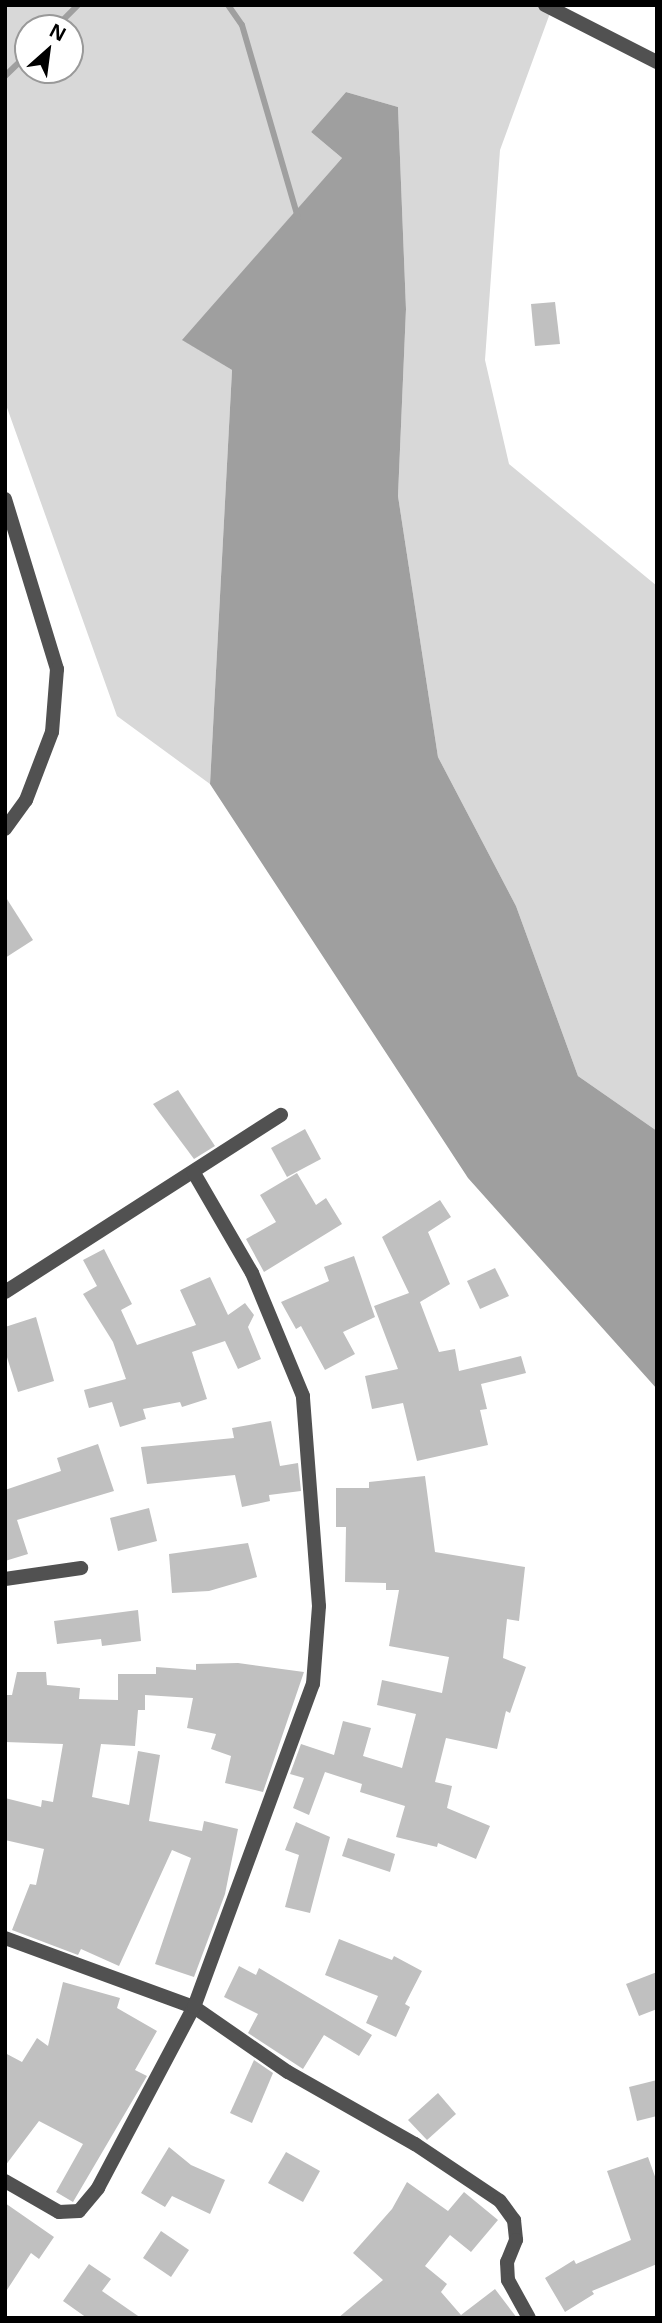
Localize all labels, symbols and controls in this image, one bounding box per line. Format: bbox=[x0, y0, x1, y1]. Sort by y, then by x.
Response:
north arrow bbox=[14, 14, 84, 84]
text: N bbox=[45, 17, 71, 47]

